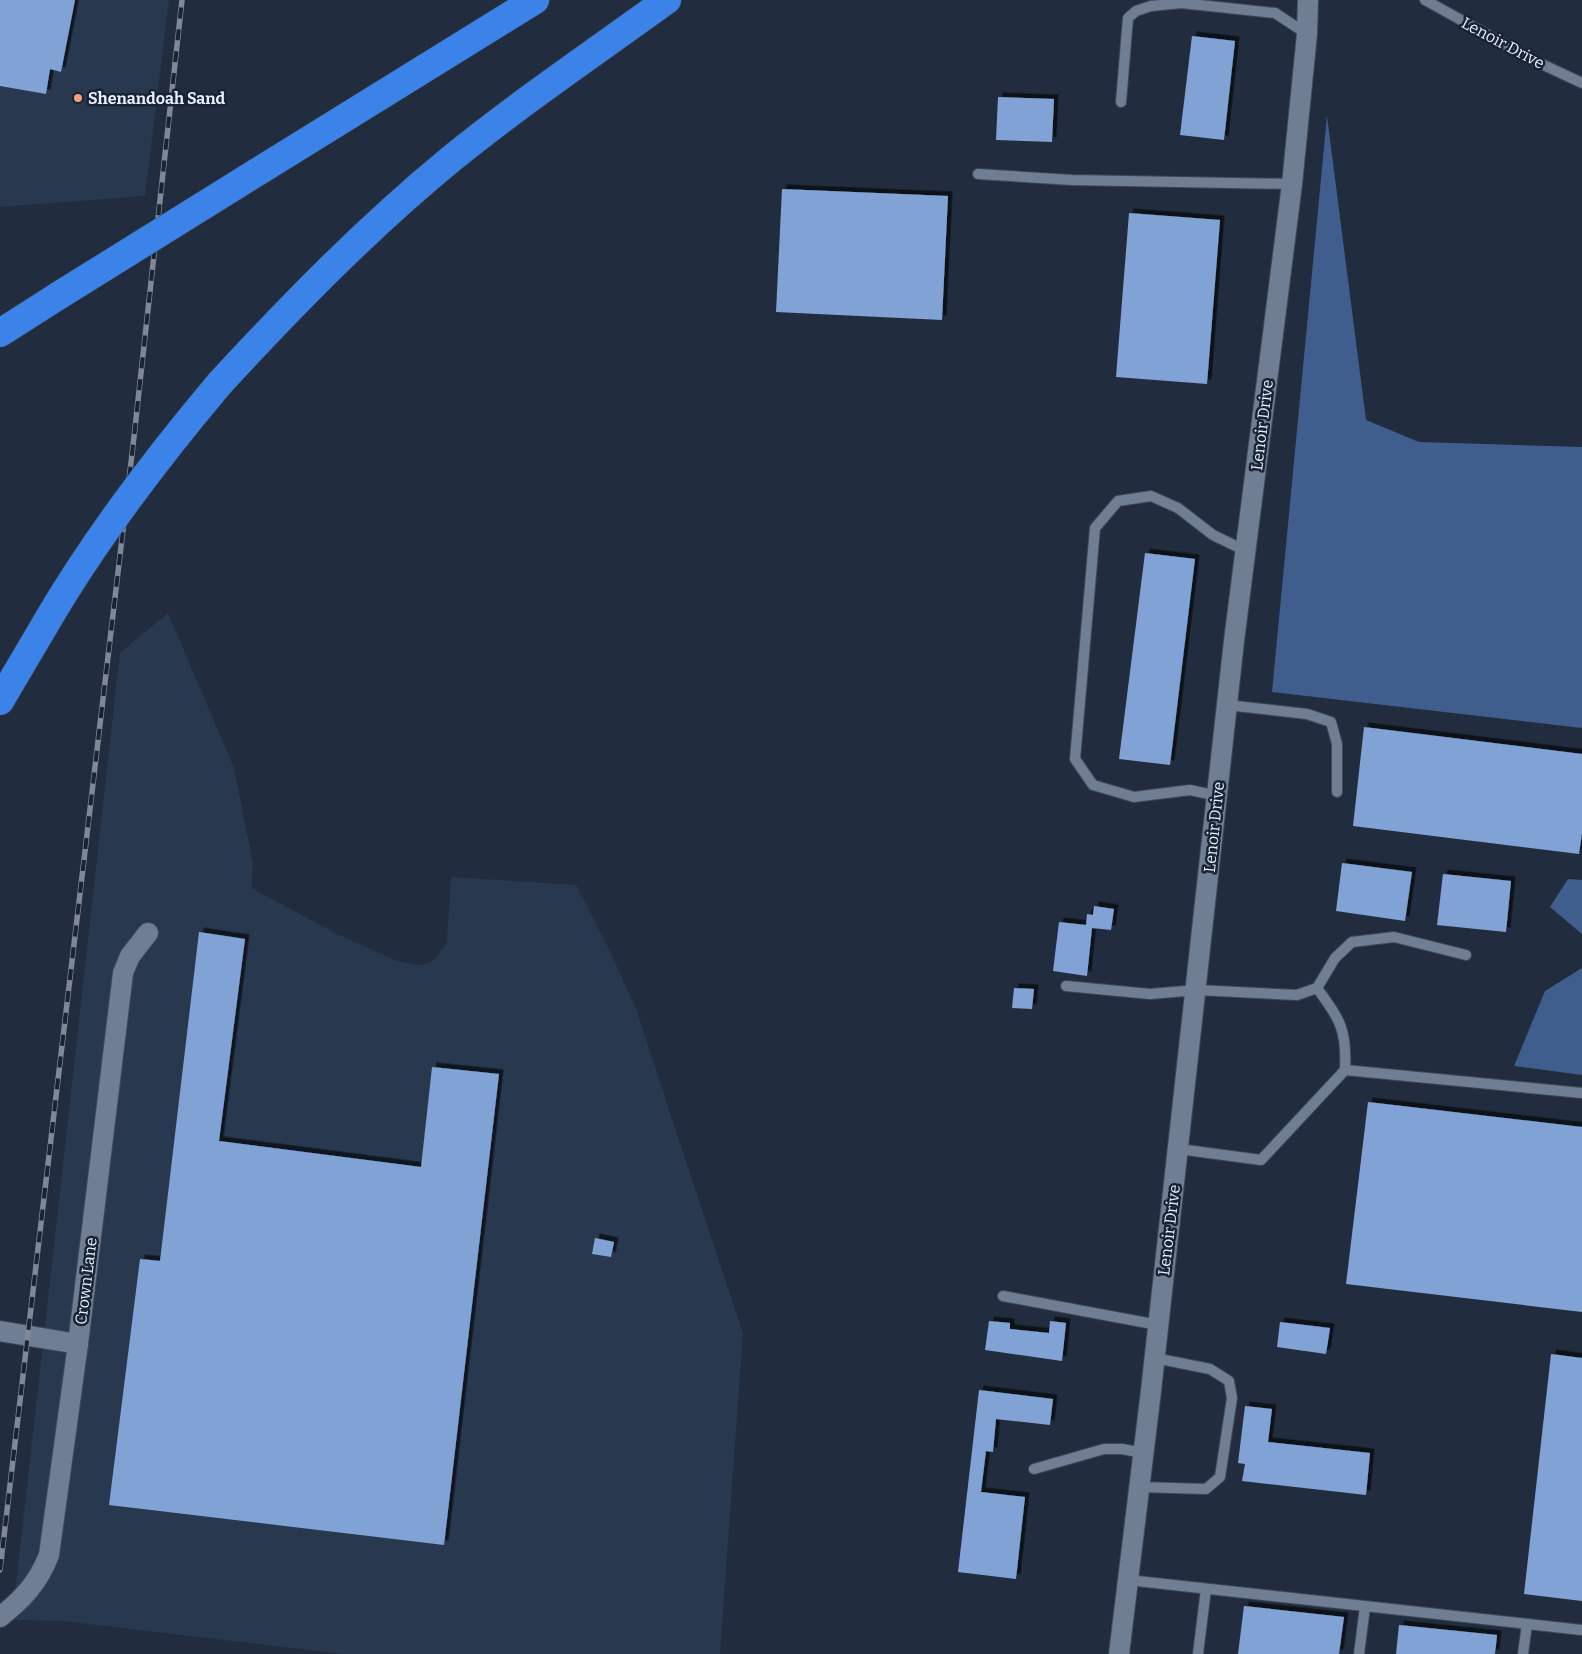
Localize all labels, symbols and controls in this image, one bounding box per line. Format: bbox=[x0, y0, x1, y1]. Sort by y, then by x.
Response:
street label: Lenoir Drive bbox=[1458, 13, 1548, 73]
place label: Shenandoah Sand bbox=[88, 89, 226, 108]
marker: Shenandoah Sand bbox=[72, 92, 84, 104]
street label: Lenoir Drive bbox=[1247, 379, 1277, 471]
street label: Lenoir Drive bbox=[1200, 781, 1228, 873]
street label: Lenoir Drive bbox=[1154, 1184, 1184, 1276]
street label: Crown Lane bbox=[71, 1236, 101, 1326]

